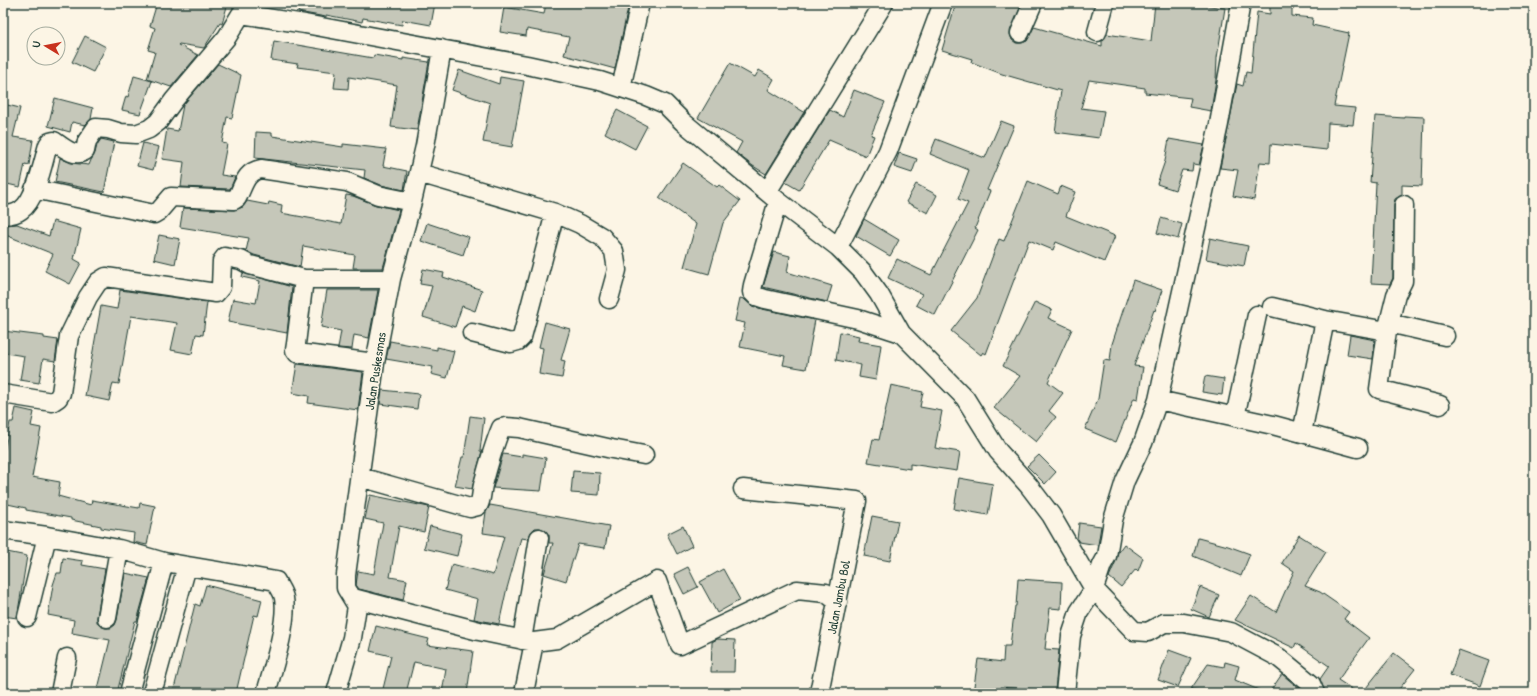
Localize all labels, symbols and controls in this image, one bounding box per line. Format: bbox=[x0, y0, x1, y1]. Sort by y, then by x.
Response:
north arrow bbox=[26, 26, 66, 66]
text: U bbox=[29, 40, 44, 48]
street label: Jalan Puskesmas bbox=[360, 331, 390, 411]
street label: Jalan Jambu Bol bbox=[822, 558, 854, 635]

